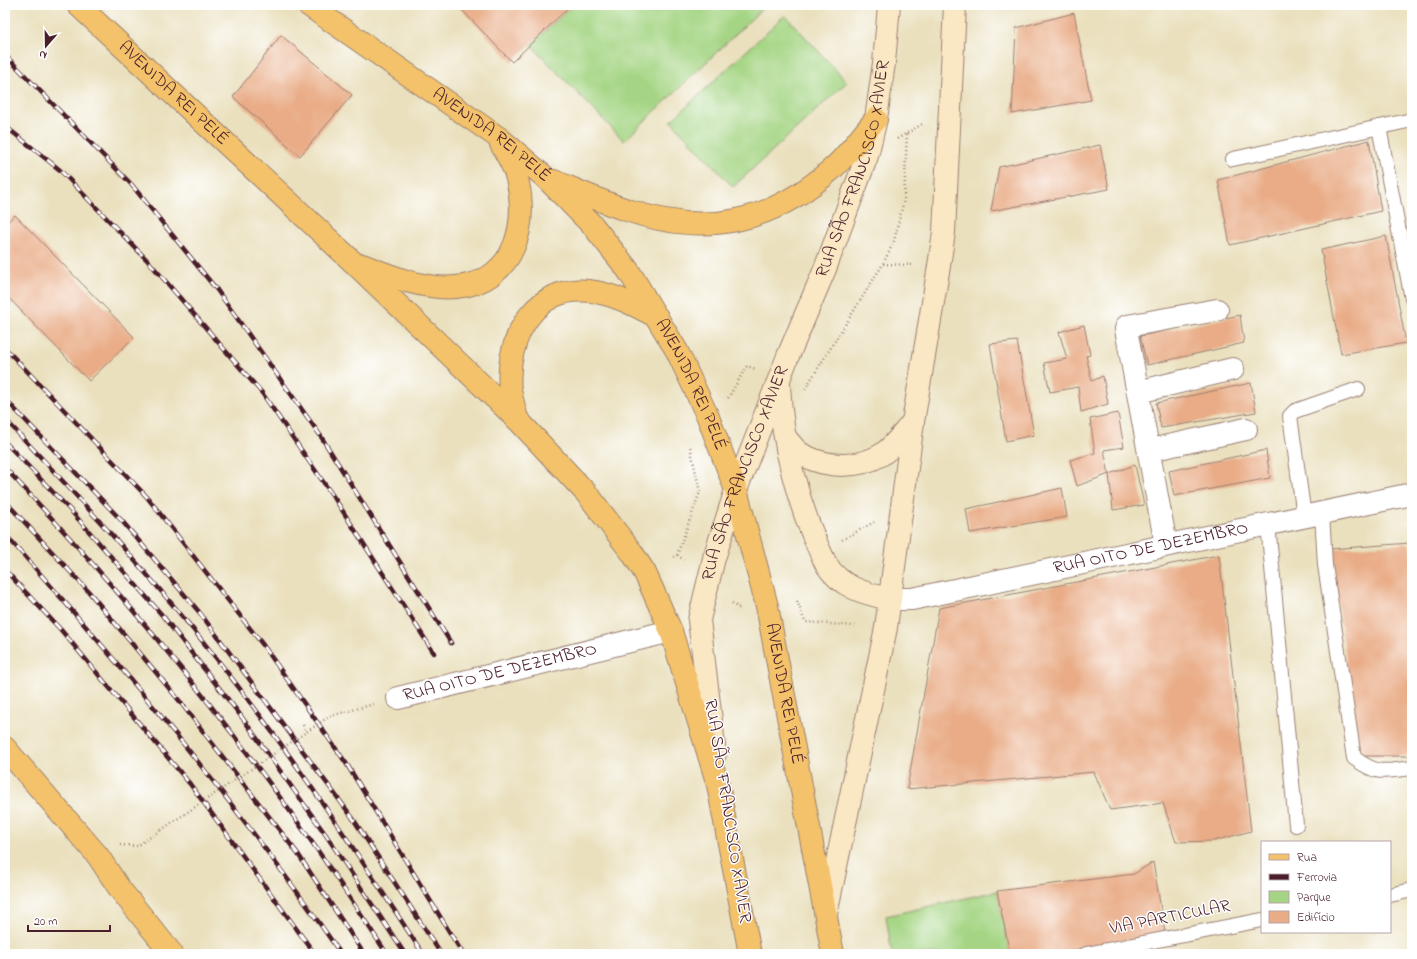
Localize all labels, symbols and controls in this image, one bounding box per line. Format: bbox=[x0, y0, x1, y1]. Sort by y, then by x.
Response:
north arrow bbox=[26, 26, 66, 66]
street label: AVENIDA REI PELÉ bbox=[112, 35, 234, 152]
text: N bbox=[37, 46, 49, 63]
street label: RUA SÃO FRANCISCO XAVIER bbox=[810, 59, 897, 282]
street label: AVENIDA REI PELÉ bbox=[426, 82, 556, 189]
street label: AVENIDA REI PELÉ bbox=[648, 314, 733, 455]
street label: RUA SÃO FRANCISCO XAVIER bbox=[696, 362, 796, 583]
street label: RUA OITO DE DEZEMBRO bbox=[1051, 516, 1251, 582]
street label: AVENIDA REI PELÉ bbox=[758, 621, 810, 767]
street label: RUA OITO DE DEZEMBRO bbox=[400, 637, 600, 709]
street label: RUA SÃO FRANCISCO XAVIER bbox=[696, 697, 758, 925]
legend bbox=[1261, 841, 1391, 933]
text: Rua bbox=[1297, 849, 1317, 867]
text: Ferrovia bbox=[1296, 869, 1337, 887]
text: Parque bbox=[1297, 889, 1331, 907]
street label: VIA PARTICULAR bbox=[1107, 894, 1232, 943]
scale bar bbox=[28, 907, 110, 933]
text: Edifício bbox=[1297, 909, 1335, 927]
text: 20 m bbox=[34, 913, 57, 931]

